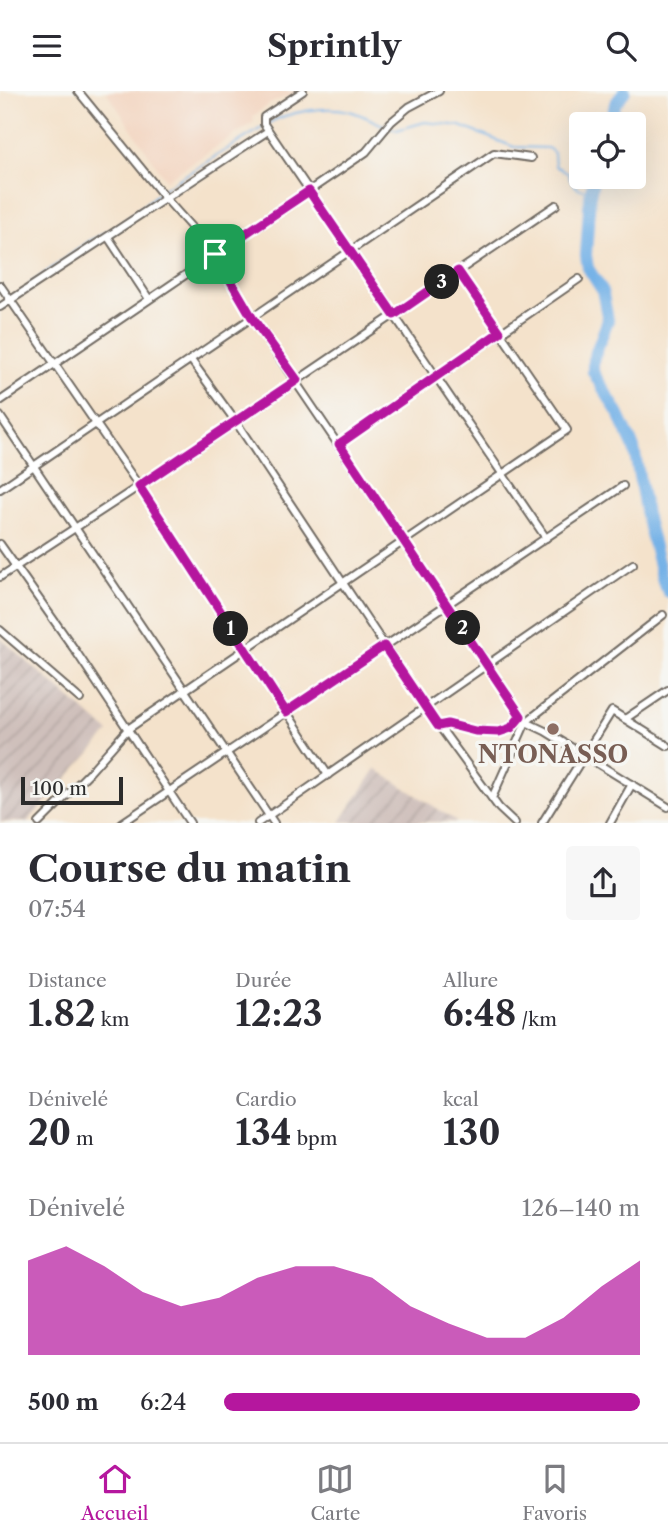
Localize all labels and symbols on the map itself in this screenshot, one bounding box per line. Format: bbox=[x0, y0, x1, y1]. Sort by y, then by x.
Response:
pin bbox=[185, 224, 245, 284]
pin: 3 bbox=[424, 265, 460, 299]
pin: 1 bbox=[214, 611, 248, 647]
pin: 2 bbox=[446, 611, 480, 645]
marker: NTONASSO bbox=[545, 721, 561, 737]
place label: NTONASSO bbox=[478, 740, 628, 769]
scale bar bbox=[21, 773, 122, 805]

